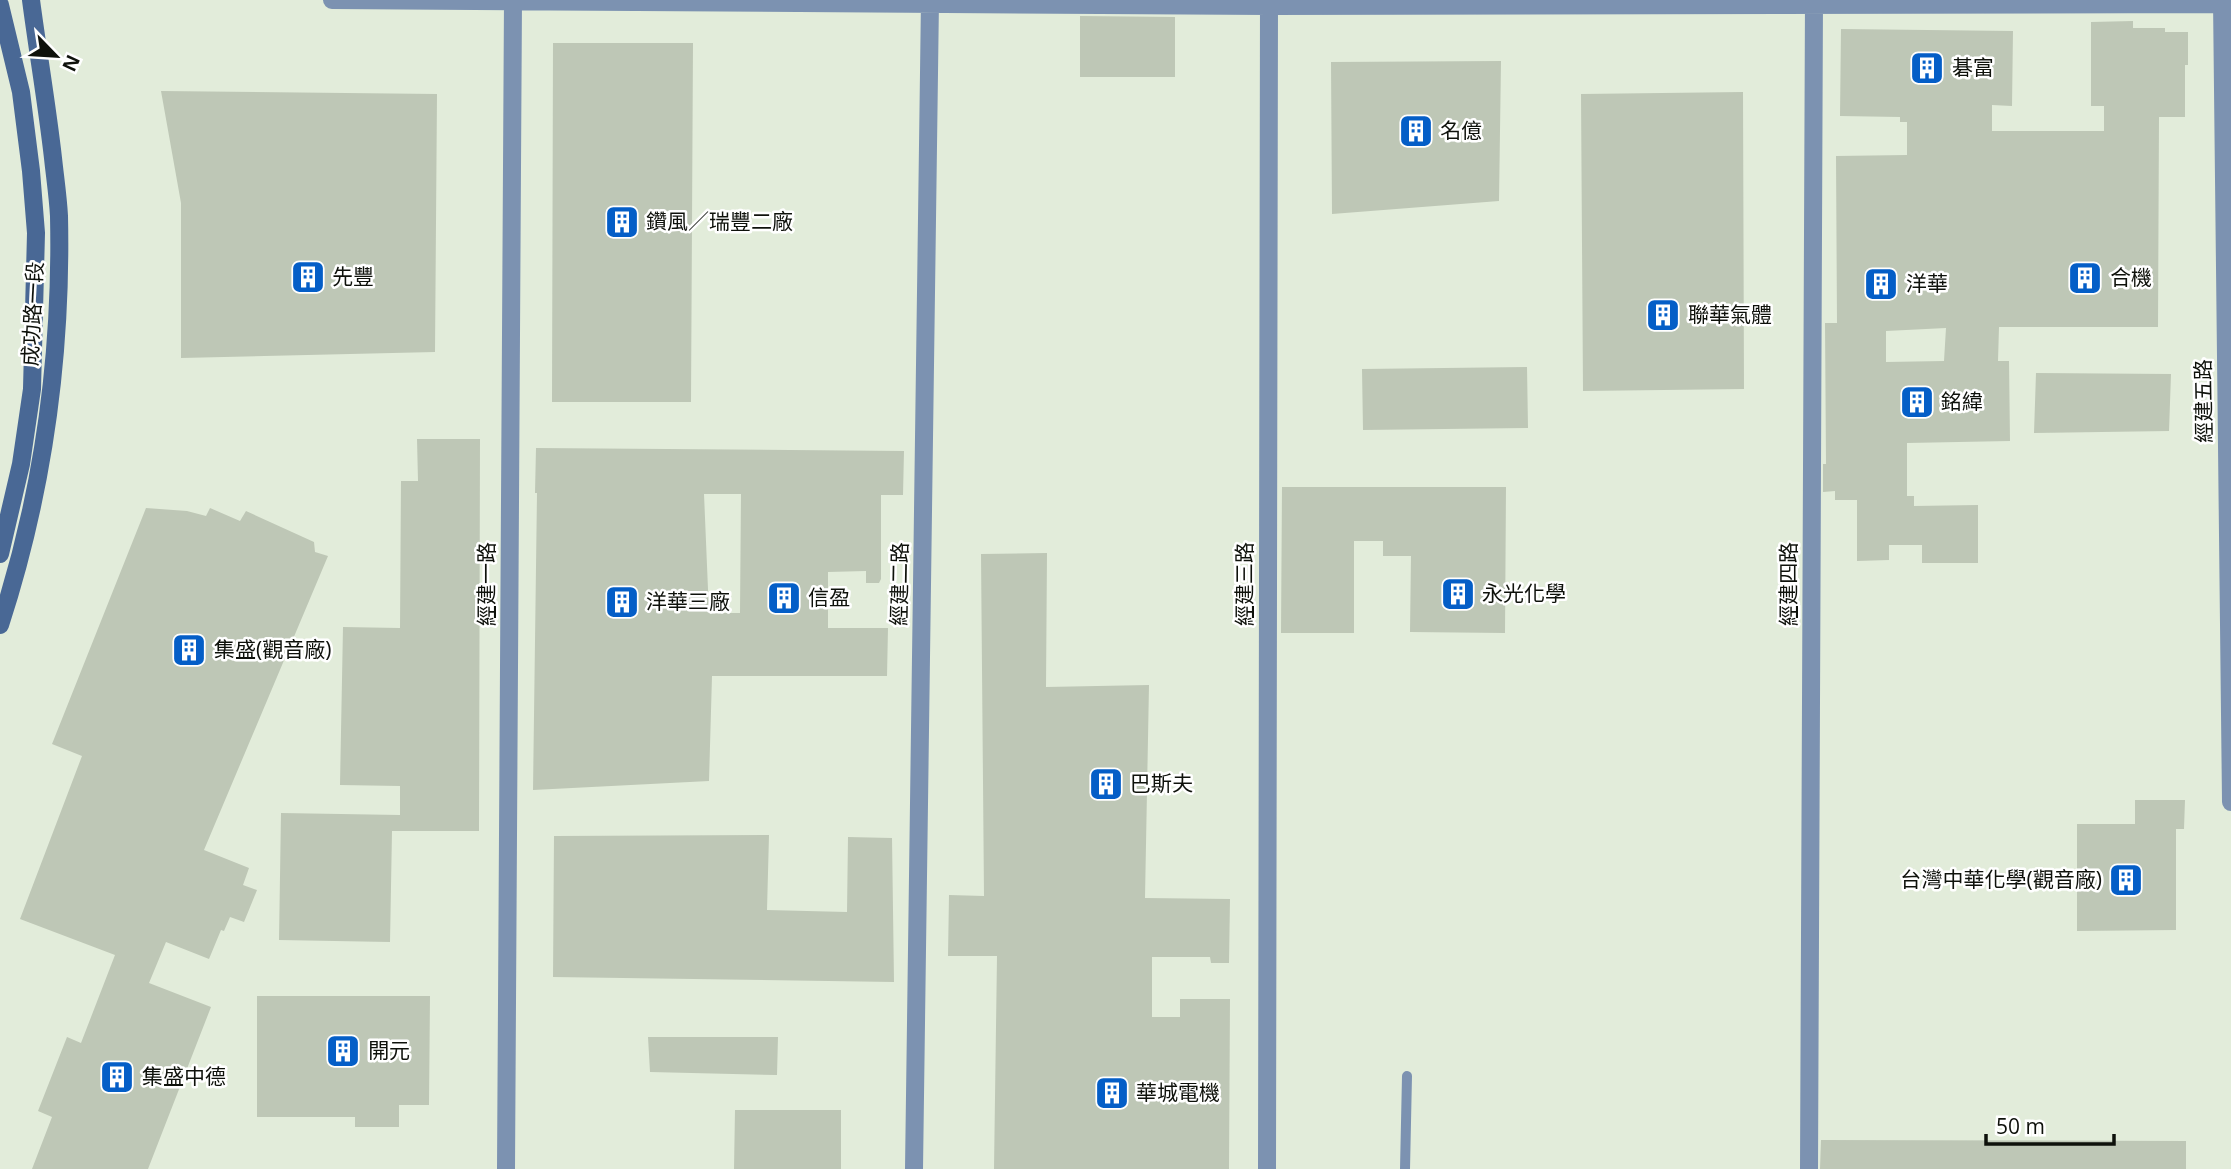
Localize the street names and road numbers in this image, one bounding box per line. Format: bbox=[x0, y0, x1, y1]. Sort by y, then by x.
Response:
street label: 成功路一段 bbox=[15, 261, 49, 367]
street label: 經建五路 bbox=[2188, 359, 2218, 443]
street label: 經建一路 bbox=[472, 542, 500, 626]
street label: 經建二路 bbox=[884, 542, 914, 626]
street label: 經建三路 bbox=[1230, 542, 1258, 626]
street label: 經建四路 bbox=[1774, 542, 1802, 626]

